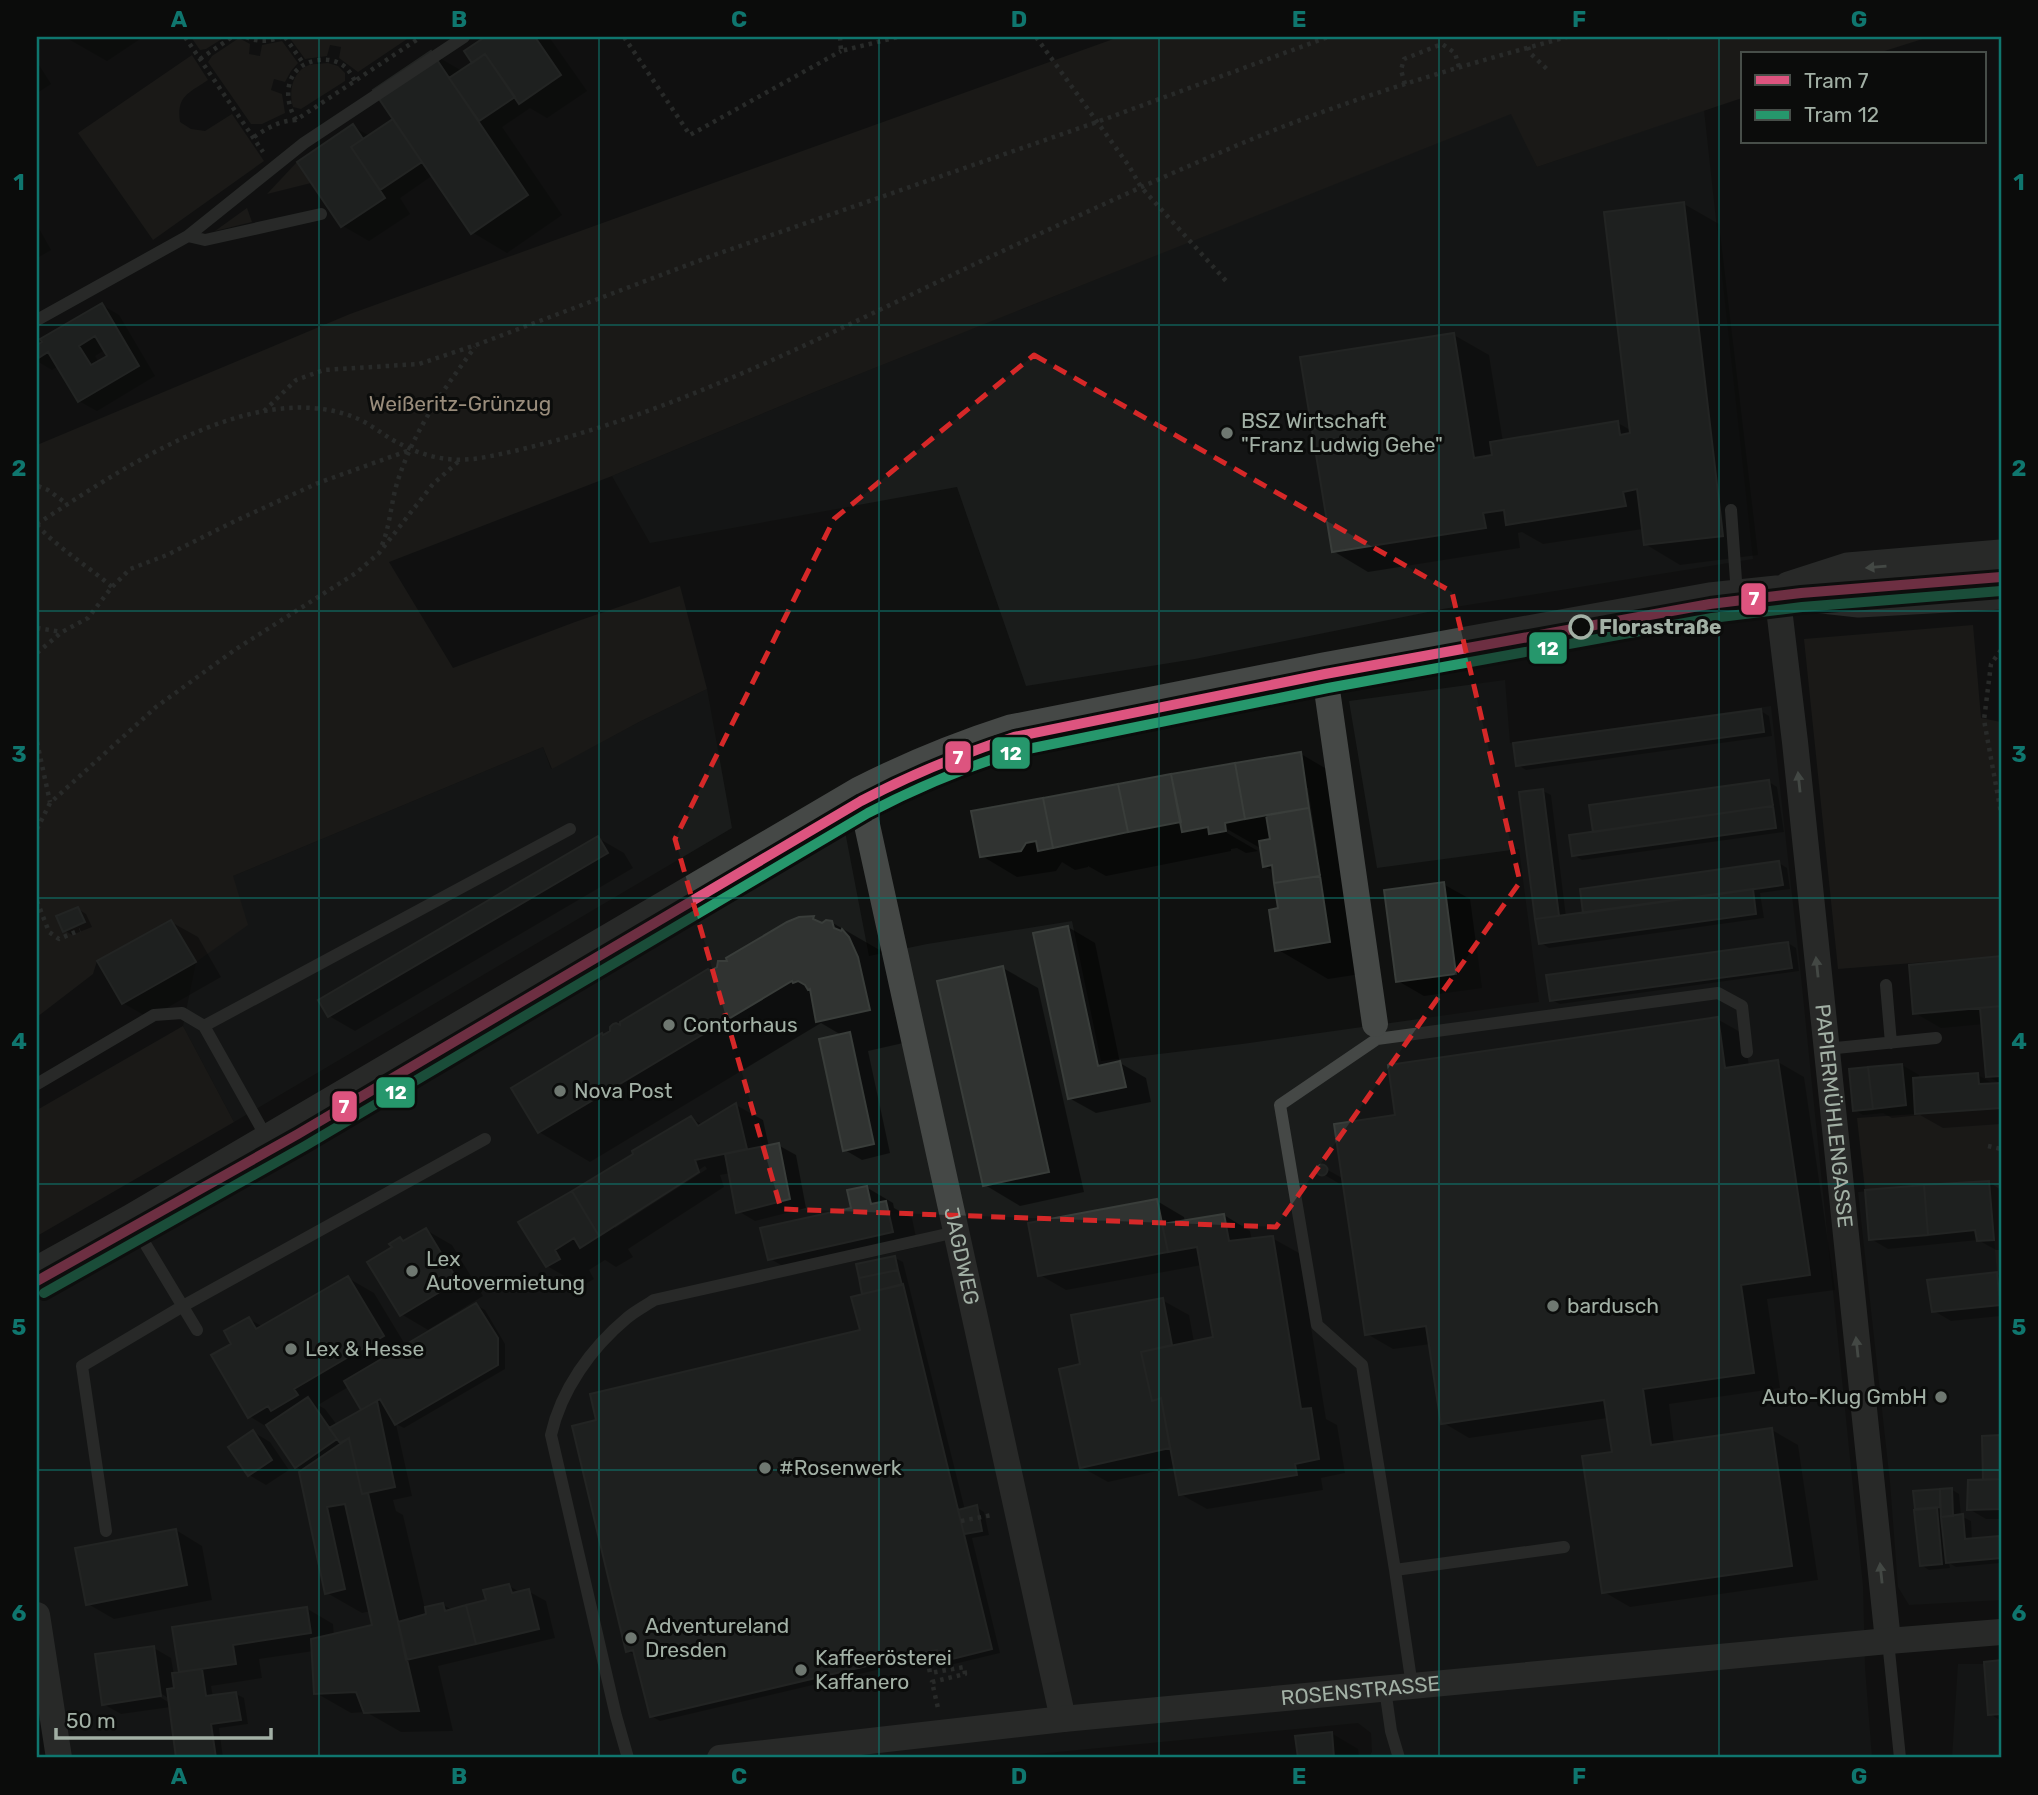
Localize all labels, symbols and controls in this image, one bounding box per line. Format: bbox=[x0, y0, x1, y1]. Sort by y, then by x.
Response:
text: A bbox=[171, 5, 188, 33]
text: B bbox=[451, 5, 467, 33]
text: C bbox=[731, 5, 747, 33]
text: D bbox=[1011, 5, 1027, 33]
text: E bbox=[1292, 5, 1306, 33]
text: F bbox=[1572, 5, 1586, 33]
text: G bbox=[1851, 5, 1867, 33]
legend bbox=[1741, 52, 1986, 144]
text: Tram 7 bbox=[1804, 68, 1869, 93]
text: Tram 12 bbox=[1804, 102, 1879, 127]
text: 1 bbox=[13, 168, 25, 196]
text: 1 bbox=[2013, 168, 2025, 196]
park label: Weißeritz-Grünzug bbox=[369, 391, 551, 416]
place label: BSZ Wirtschaft "Franz Ludwig Gehe" bbox=[1241, 408, 1443, 457]
marker: BSZ Wirtschaft "Franz Ludwig Gehe" bbox=[1219, 425, 1235, 441]
text: 2 bbox=[12, 454, 26, 482]
text: 2 bbox=[2012, 454, 2026, 482]
one-way arrow bbox=[1864, 562, 1886, 573]
line badge: 7 bbox=[1740, 582, 1767, 616]
text: 7 bbox=[1749, 587, 1760, 610]
place label: Florastraße bbox=[1599, 614, 1722, 639]
marker: Florastraße bbox=[1569, 615, 1593, 639]
line badge: 12 bbox=[1528, 631, 1568, 665]
text: 12 bbox=[1537, 637, 1559, 660]
line badge: 12 bbox=[991, 736, 1031, 770]
text: 3 bbox=[11, 740, 27, 768]
line badge: 7 bbox=[944, 740, 972, 774]
text: 3 bbox=[2011, 740, 2027, 768]
text: 12 bbox=[1000, 742, 1022, 765]
text: 7 bbox=[953, 746, 964, 769]
one-way arrow bbox=[1793, 771, 1804, 793]
one-way arrow bbox=[1812, 956, 1823, 978]
street label: PAPIERMÜHLENGASSE bbox=[1810, 1003, 1858, 1229]
place label: Contorhaus bbox=[683, 1012, 798, 1037]
marker: Contorhaus bbox=[661, 1017, 677, 1033]
text: 4 bbox=[11, 1027, 27, 1055]
text: 4 bbox=[2011, 1027, 2027, 1055]
line badge: 12 bbox=[375, 1076, 416, 1109]
place label: Nova Post bbox=[574, 1078, 673, 1103]
text: 12 bbox=[385, 1081, 407, 1104]
marker: Nova Post bbox=[552, 1083, 568, 1099]
line badge: 7 bbox=[331, 1090, 358, 1123]
text: 7 bbox=[339, 1095, 350, 1118]
street label: JAGDWEG bbox=[939, 1205, 985, 1307]
place label: Lex Autovermietung bbox=[426, 1246, 585, 1295]
marker: Lex Autovermietung bbox=[404, 1263, 420, 1279]
place label: bardusch bbox=[1567, 1293, 1659, 1318]
marker: bardusch bbox=[1545, 1298, 1561, 1314]
text: 5 bbox=[12, 1313, 27, 1341]
text: 5 bbox=[2012, 1313, 2027, 1341]
one-way arrow bbox=[1851, 1335, 1862, 1357]
place label: Lex & Hesse bbox=[305, 1336, 424, 1361]
marker: Lex & Hesse bbox=[283, 1341, 299, 1357]
place label: Auto-Klug GmbH bbox=[1762, 1384, 1927, 1409]
marker: Auto-Klug GmbH bbox=[1933, 1389, 1949, 1405]
place label: #Rosenwerk bbox=[779, 1455, 902, 1480]
marker: #Rosenwerk bbox=[757, 1460, 773, 1476]
one-way arrow bbox=[1875, 1562, 1886, 1584]
text: 6 bbox=[12, 1599, 27, 1627]
text: 6 bbox=[2012, 1599, 2027, 1627]
place label: Adventureland Dresden bbox=[645, 1613, 789, 1662]
marker: Adventureland Dresden bbox=[623, 1630, 639, 1646]
place label: Kaffeerösterei Kaffanero bbox=[815, 1645, 952, 1694]
marker: Kaffeerösterei Kaffanero bbox=[793, 1662, 809, 1678]
street label: ROSENSTRASSE bbox=[1280, 1670, 1441, 1710]
scale bar bbox=[56, 1697, 271, 1741]
text: 50 m bbox=[66, 1708, 116, 1733]
text: A bbox=[171, 1762, 188, 1790]
text: B bbox=[451, 1762, 467, 1790]
text: C bbox=[731, 1762, 747, 1790]
text: D bbox=[1011, 1762, 1027, 1790]
text: E bbox=[1292, 1762, 1306, 1790]
text: F bbox=[1572, 1762, 1586, 1790]
text: G bbox=[1851, 1762, 1867, 1790]

